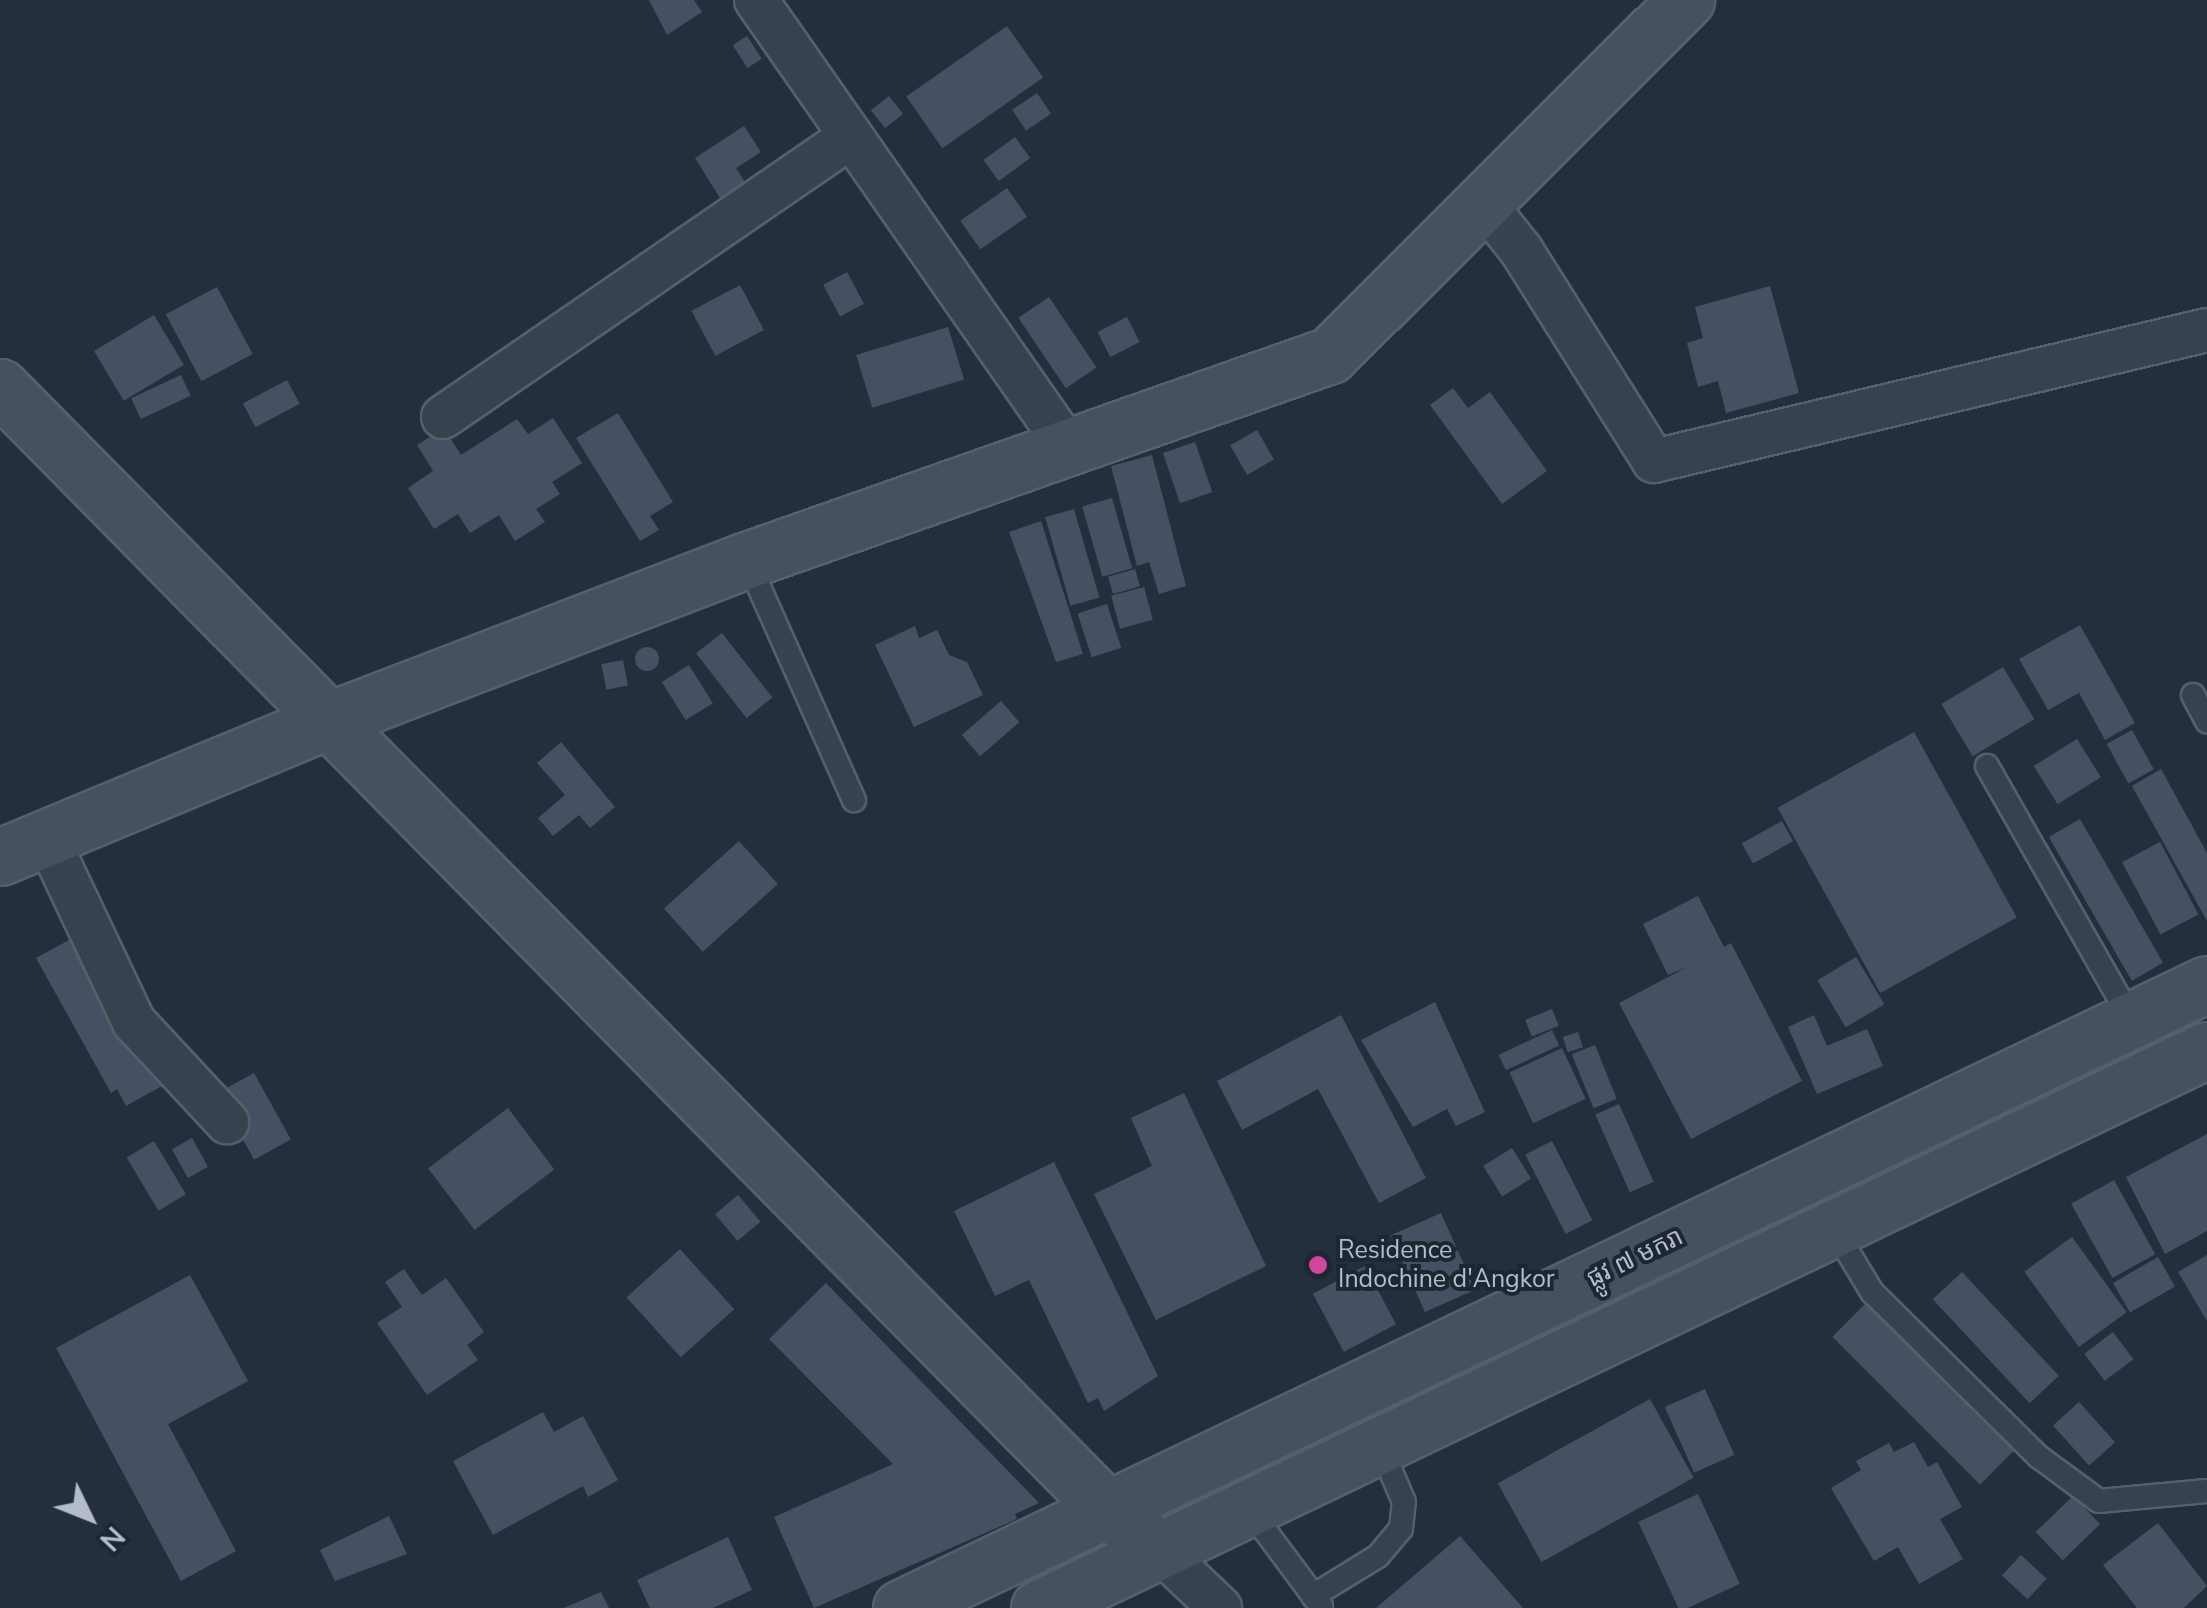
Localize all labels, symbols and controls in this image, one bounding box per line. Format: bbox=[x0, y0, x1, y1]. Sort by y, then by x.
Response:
street label: ផ្លូវ ៧ មករា bbox=[1582, 1222, 1688, 1294]
place label: Residence Indochine d'Angkor bbox=[1338, 1236, 1555, 1295]
marker: Residence Indochine d'Angkor bbox=[1307, 1254, 1329, 1276]
north arrow bbox=[40, 1468, 140, 1568]
text: N bbox=[91, 1518, 133, 1559]

